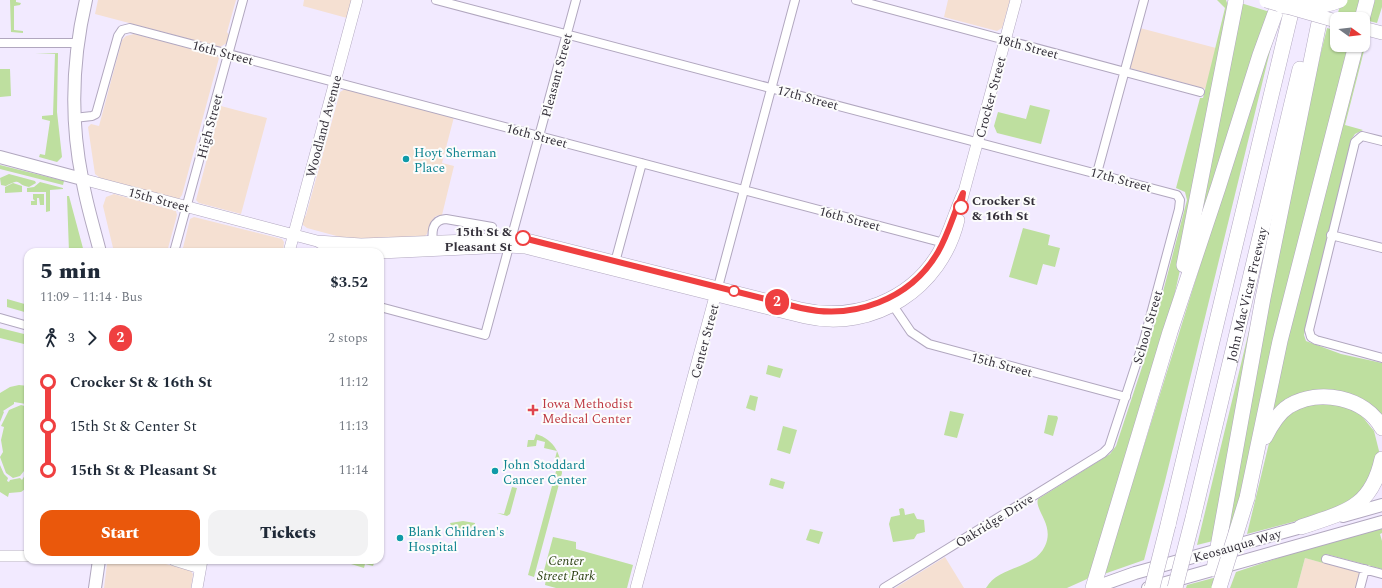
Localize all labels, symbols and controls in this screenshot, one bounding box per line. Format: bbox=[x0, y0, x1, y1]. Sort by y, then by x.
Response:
north arrow bbox=[1330, 12, 1370, 52]
map controls bbox=[1330, 12, 1370, 52]
street label: 18th Street bbox=[995, 29, 1061, 65]
street label: Pleasant Street bbox=[536, 31, 578, 120]
street label: 16th Street bbox=[190, 35, 256, 71]
street label: Crocker Street bbox=[970, 54, 1012, 140]
street label: Woodland Avenue bbox=[301, 73, 347, 180]
street label: 17th Street bbox=[775, 80, 841, 116]
street label: High Street bbox=[192, 91, 228, 161]
street label: 16th Street bbox=[504, 118, 570, 154]
place label: Hoyt Sherman Place bbox=[414, 143, 497, 178]
marker: Hoyt Sherman Place bbox=[401, 154, 411, 164]
street label: 17th Street bbox=[1088, 162, 1154, 198]
street label: 15th Street bbox=[126, 182, 192, 218]
place label: Crocker St & 16th St bbox=[972, 191, 1036, 226]
marker: Crocker St & 16th St bbox=[953, 199, 969, 215]
street label: 16th Street bbox=[817, 201, 883, 237]
place label: 15th St & Pleasant St bbox=[445, 222, 512, 257]
street label: John MacVicar Freeway bbox=[1222, 224, 1273, 364]
marker: 15th St & Pleasant St bbox=[515, 230, 531, 246]
text: 5 min bbox=[40, 255, 101, 288]
text: $3.52 bbox=[330, 271, 368, 294]
unlabelled marker bbox=[728, 285, 740, 297]
text: 11:09 – 11:14 · Bus bbox=[40, 287, 143, 307]
street label: School Street bbox=[1128, 287, 1168, 367]
line badge: 2 bbox=[764, 289, 790, 315]
text: 2 bbox=[773, 291, 781, 312]
street label: Center Street bbox=[685, 301, 725, 381]
icon: walk bbox=[40, 327, 62, 349]
icon: forward bbox=[81, 327, 103, 349]
text: 2 bbox=[117, 327, 124, 348]
text: 3 bbox=[68, 328, 75, 348]
text: 2 stops bbox=[328, 328, 368, 348]
street label: 15th Street bbox=[969, 347, 1035, 383]
text: Crocker St & 16th St bbox=[70, 371, 212, 394]
text: 11:12 bbox=[339, 372, 368, 392]
place label: Iowa Methodist Medical Center bbox=[542, 394, 633, 429]
marker: Iowa Methodist Medical Center bbox=[527, 404, 539, 416]
text: 15th St & Center St bbox=[70, 415, 197, 438]
text: 11:13 bbox=[339, 416, 368, 436]
place label: John Stoddard Cancer Center bbox=[503, 455, 587, 490]
text: 15th St & Pleasant St bbox=[70, 459, 217, 482]
text: 11:14 bbox=[339, 460, 368, 480]
marker: John Stoddard Cancer Center bbox=[490, 466, 500, 476]
street label: Oakridge Drive bbox=[952, 489, 1038, 553]
button: Start bbox=[40, 510, 200, 556]
button: Tickets bbox=[208, 510, 368, 556]
place label: Blank Children's Hospital bbox=[408, 522, 505, 557]
street label: Keosauqua Way bbox=[1191, 524, 1284, 568]
marker: Blank Children's Hospital bbox=[395, 533, 405, 543]
park label: Center Street Park bbox=[537, 551, 595, 586]

